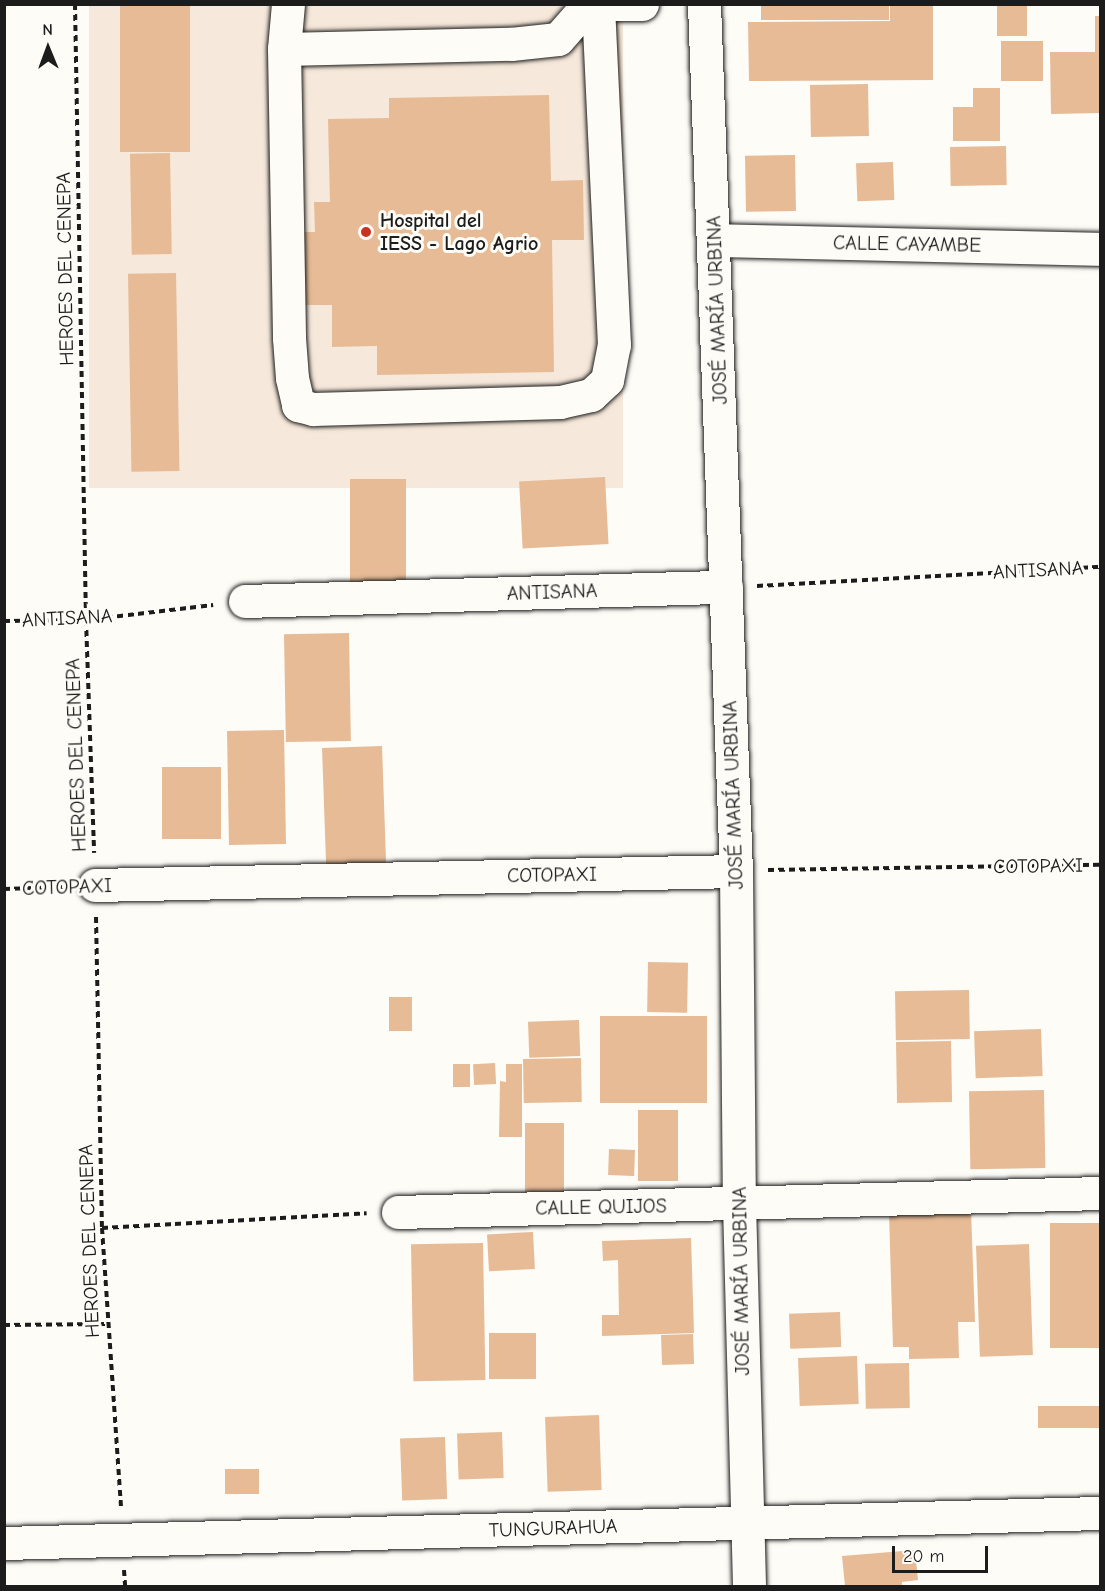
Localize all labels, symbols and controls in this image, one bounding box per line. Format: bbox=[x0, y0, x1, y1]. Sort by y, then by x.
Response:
north arrow bbox=[18, 18, 78, 78]
text: N bbox=[42, 21, 53, 39]
street label: HEROES DEL CENEPA bbox=[51, 172, 79, 366]
place label: Hospital del IESS - Lago Agrio bbox=[380, 208, 538, 255]
street label: JOSÉ MARÍA URBINA bbox=[702, 215, 732, 405]
marker: Hospital del IESS - Lago Agrio bbox=[357, 223, 375, 241]
street label: CALLE CAYAMBE bbox=[833, 231, 981, 257]
street label: ANTISANA bbox=[992, 556, 1084, 584]
street label: ANTISANA bbox=[506, 578, 598, 606]
street label: ANTISANA bbox=[21, 604, 113, 632]
street label: HEROES DEL CENEPA bbox=[61, 658, 91, 852]
street label: JOSÉ MARÍA URBINA bbox=[718, 700, 748, 890]
street label: COTOPAXI bbox=[993, 853, 1083, 879]
street label: COTOPAXI bbox=[507, 862, 597, 888]
street label: COTOPAXI bbox=[22, 873, 112, 901]
street label: HEROES DEL CENEPA bbox=[74, 1144, 104, 1338]
street label: JOSÉ MARÍA URBINA bbox=[727, 1186, 755, 1376]
street label: CALLE QUIJOS bbox=[535, 1194, 667, 1220]
street label: TUNGURAHUA bbox=[488, 1514, 618, 1542]
scale bar bbox=[895, 1534, 991, 1572]
text: 20 m bbox=[903, 1546, 944, 1567]

